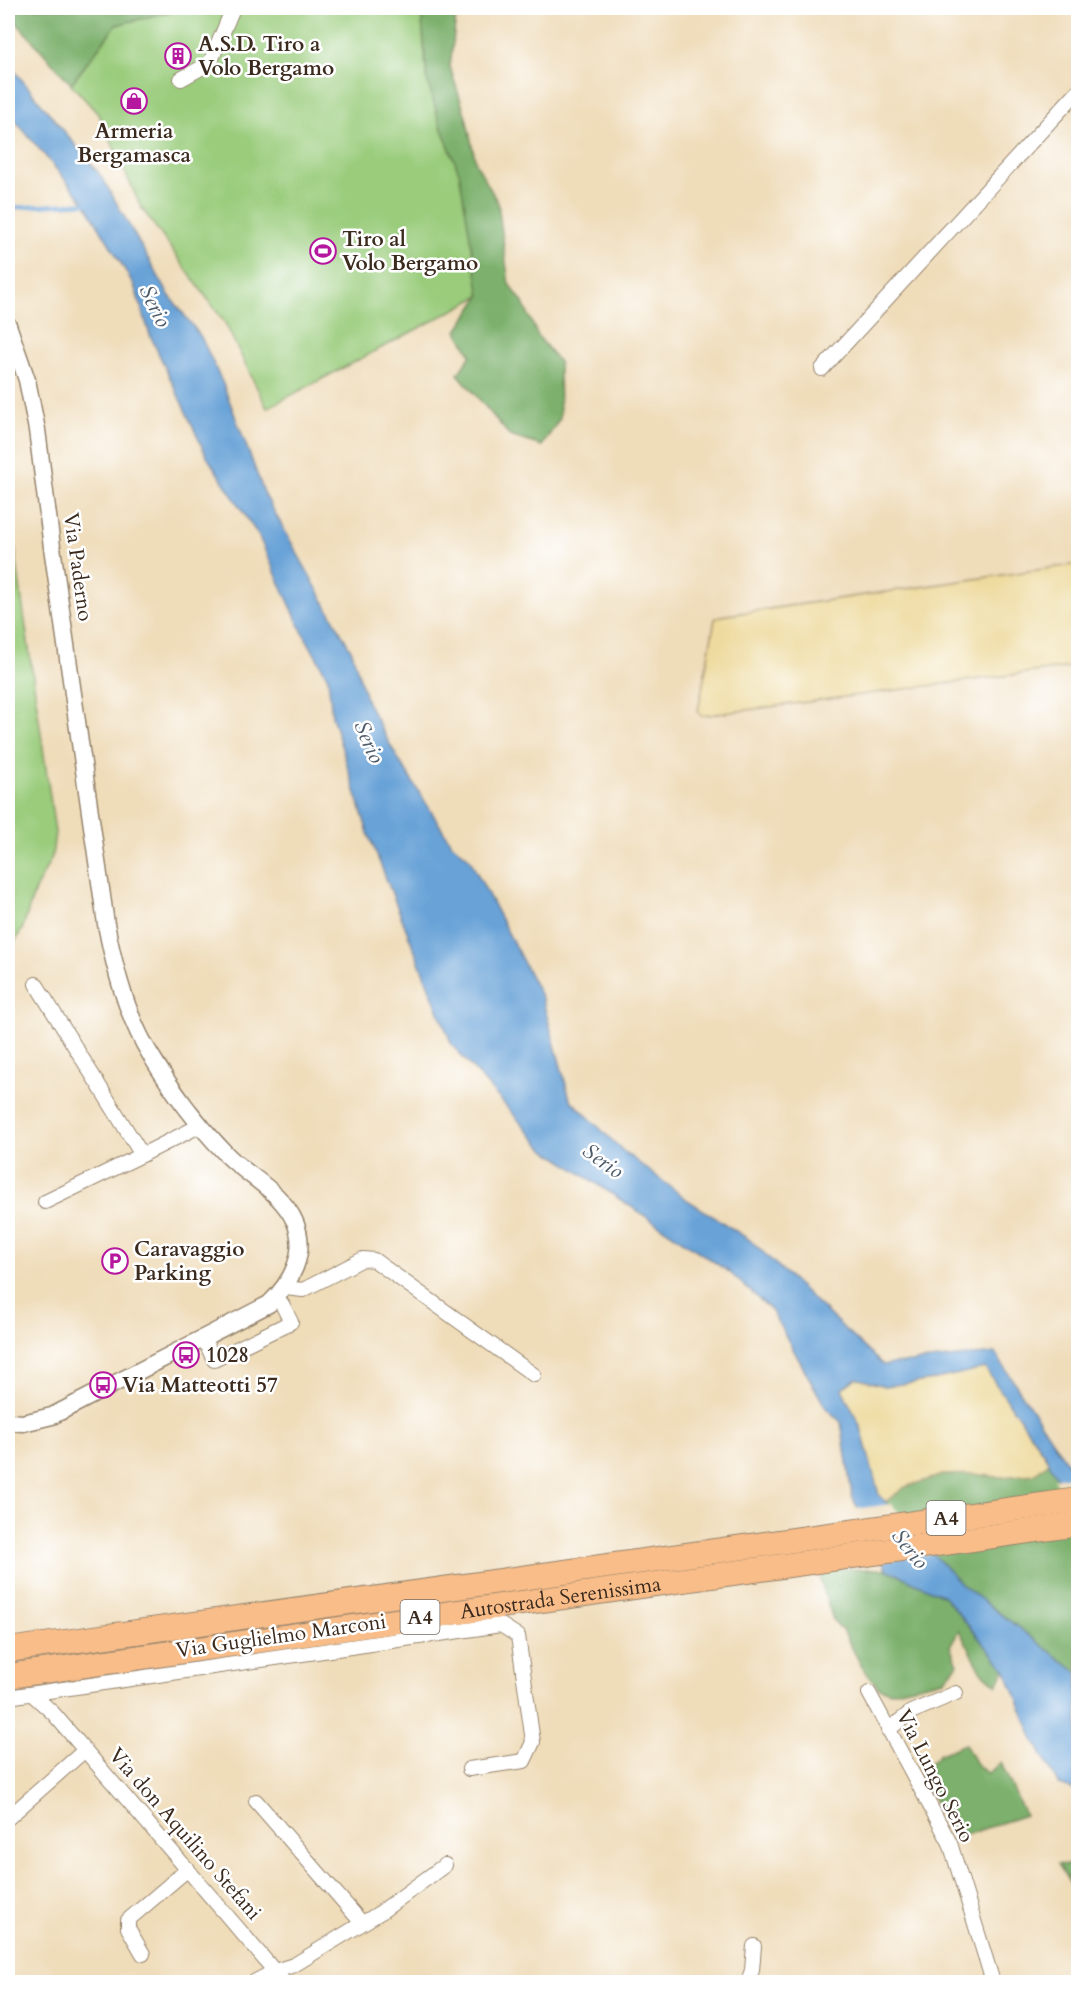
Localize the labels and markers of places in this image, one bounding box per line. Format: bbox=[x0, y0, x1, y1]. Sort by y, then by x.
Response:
place label: A.S.D. Tiro a Volo Bergamo bbox=[198, 30, 334, 83]
building icon: A.S.D. Tiro a Volo Bergamo bbox=[163, 41, 193, 71]
shop icon: Armeria Bergamasca bbox=[119, 86, 149, 116]
place label: Armeria Bergamasca bbox=[77, 117, 192, 170]
place label: Tiro al Volo Bergamo bbox=[342, 225, 478, 278]
sports icon: Tiro al Volo Bergamo bbox=[308, 236, 338, 266]
place label: Caravaggio Parking bbox=[134, 1235, 245, 1288]
parking icon: Caravaggio Parking bbox=[100, 1246, 130, 1276]
bus stop icon: 1028 bbox=[171, 1340, 201, 1370]
place label: 1028 bbox=[206, 1341, 249, 1370]
bus stop icon: Via Matteotti 57 bbox=[88, 1370, 118, 1400]
place label: Via Matteotti 57 bbox=[122, 1371, 278, 1400]

